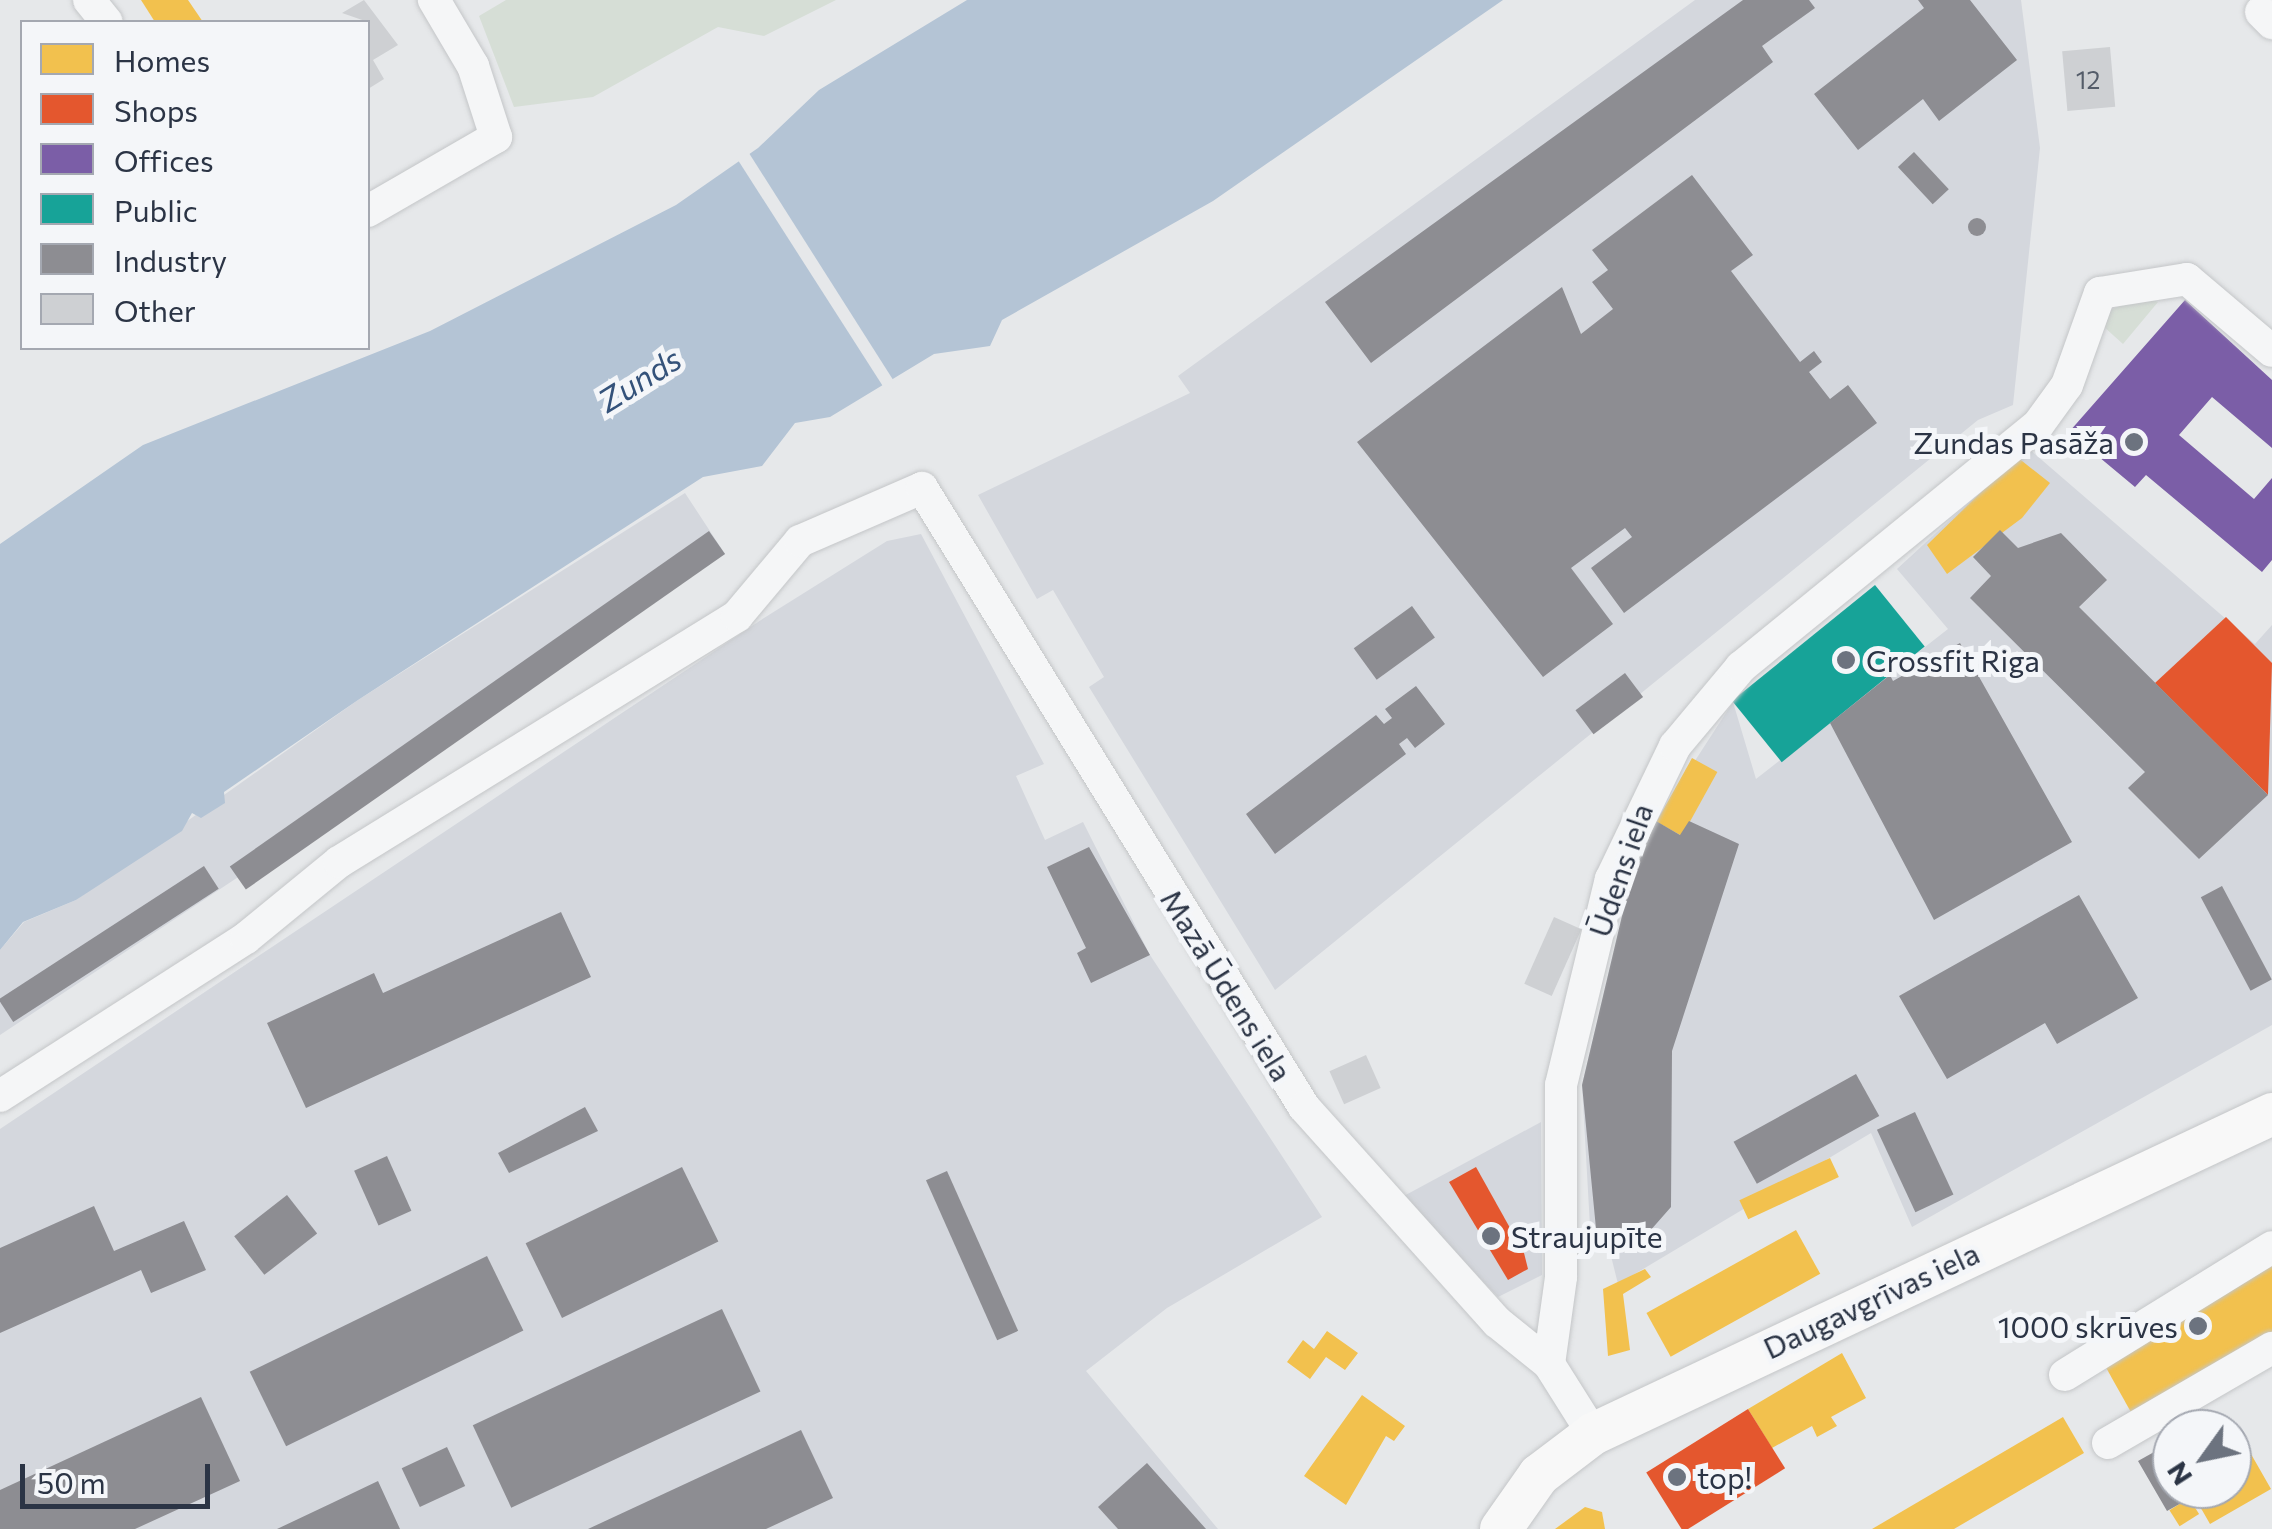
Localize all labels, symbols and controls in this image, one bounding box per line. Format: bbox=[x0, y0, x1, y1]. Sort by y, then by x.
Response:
legend bbox=[20, 20, 370, 350]
text: Homes bbox=[114, 41, 210, 78]
house number: 12 bbox=[2076, 64, 2100, 94]
text: Shops bbox=[114, 91, 198, 128]
text: Offices bbox=[114, 141, 214, 178]
text: Public bbox=[114, 191, 198, 228]
text: Industry bbox=[114, 241, 227, 278]
text: Other bbox=[114, 291, 196, 328]
water label: Zunds bbox=[590, 339, 688, 419]
place label: Zundas Pasāža bbox=[1913, 424, 2114, 460]
marker: Zundas Pasāža bbox=[2123, 431, 2145, 453]
place label: Crossfit Riga bbox=[1866, 642, 2040, 678]
marker: Crossfit Riga bbox=[1835, 649, 1857, 671]
street label: Ūdens iela bbox=[1580, 799, 1660, 941]
street label: Mazā Ūdens iela bbox=[1154, 883, 1300, 1087]
place label: Straujupīte bbox=[1511, 1218, 1662, 1254]
marker: Straujupīte bbox=[1480, 1225, 1502, 1247]
street label: Daugavgrīvas iela bbox=[1757, 1234, 1985, 1366]
place label: 1000 skrūves bbox=[1998, 1308, 2178, 1344]
marker: 1000 skrūves bbox=[2187, 1315, 2209, 1337]
north arrow bbox=[2152, 1409, 2252, 1509]
scale bar bbox=[25, 1444, 215, 1506]
text: N bbox=[2159, 1456, 2198, 1492]
place label: top! bbox=[1697, 1459, 1752, 1495]
text: 50 m bbox=[37, 1463, 106, 1500]
marker: top! bbox=[1666, 1466, 1688, 1488]

